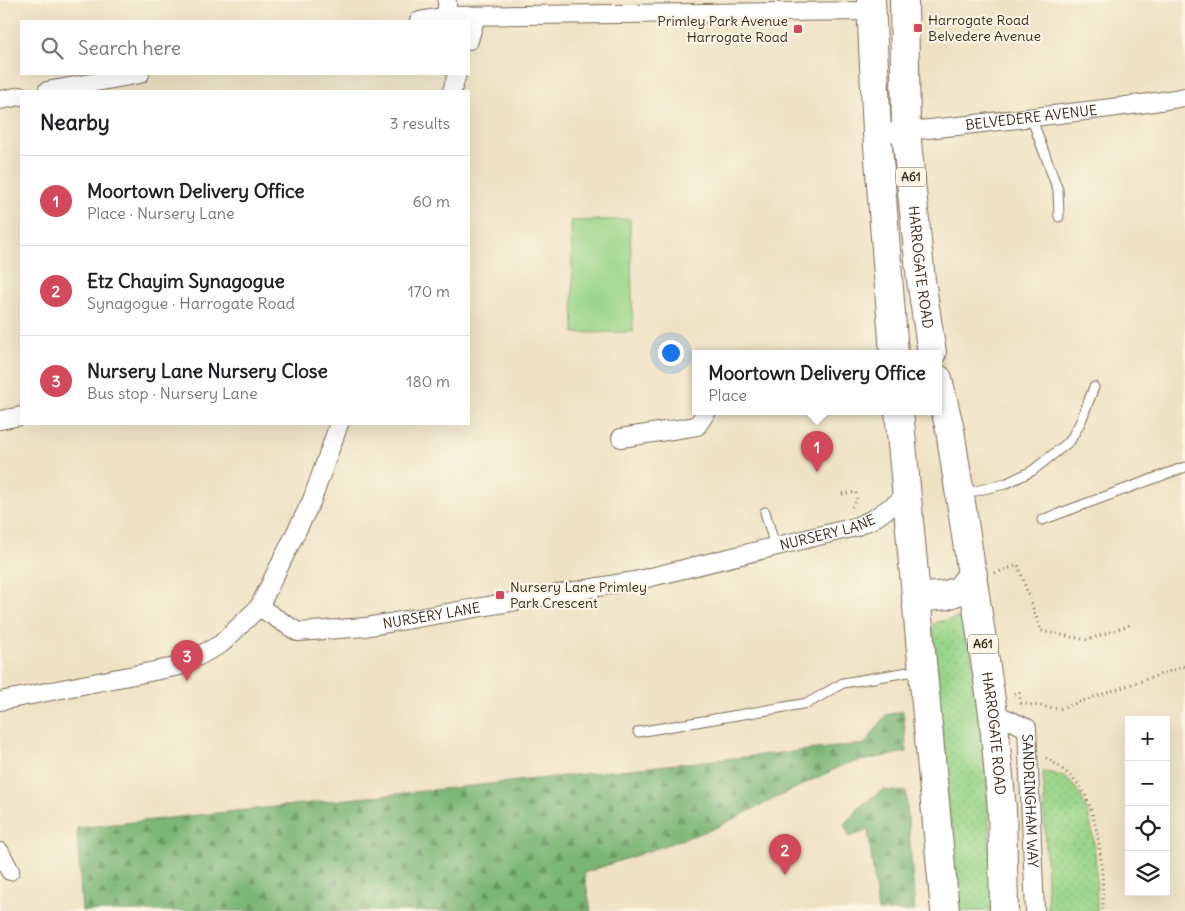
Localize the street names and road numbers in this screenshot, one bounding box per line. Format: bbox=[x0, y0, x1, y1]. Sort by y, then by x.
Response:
street label: BELVEDERE AVENUE bbox=[964, 101, 1098, 134]
road number: A61 bbox=[896, 168, 926, 186]
street label: HARROGATE ROAD bbox=[905, 205, 937, 330]
street label: NURSERY LANE bbox=[778, 510, 878, 554]
street label: NURSERY LANE bbox=[381, 598, 482, 633]
road number: A61 bbox=[968, 634, 998, 654]
street label: HARROGATE ROAD bbox=[978, 671, 1010, 796]
street label: SANDRINGHAM WAY bbox=[1018, 734, 1042, 868]

